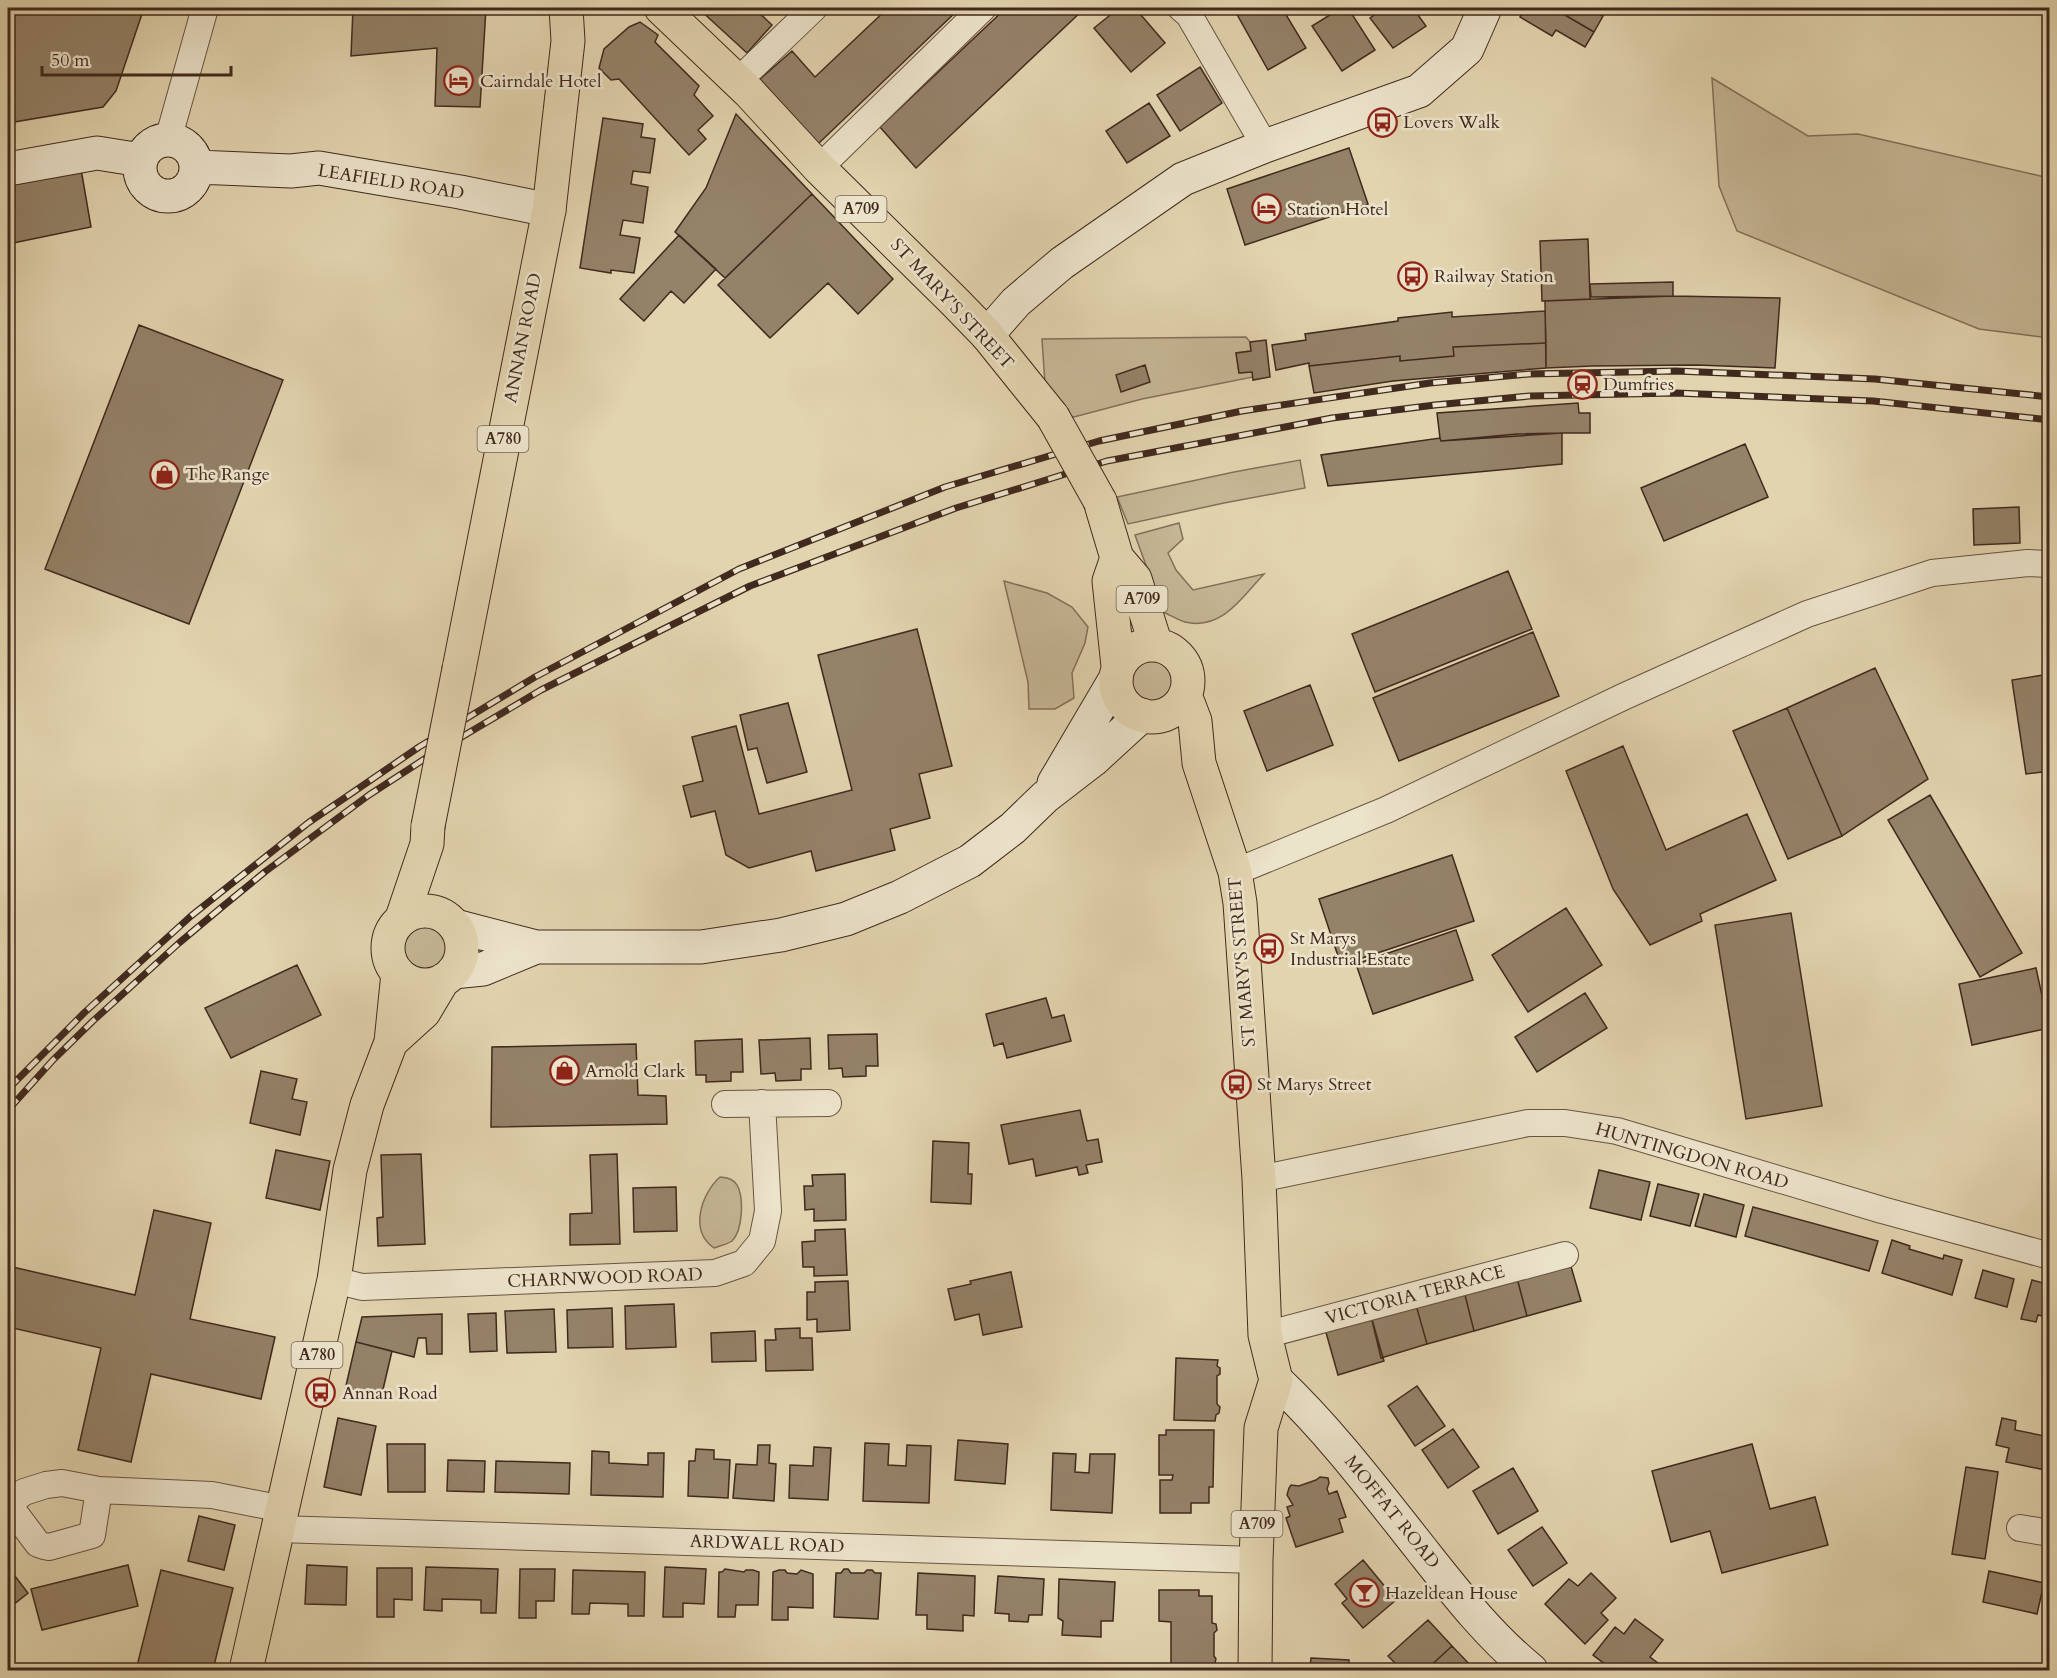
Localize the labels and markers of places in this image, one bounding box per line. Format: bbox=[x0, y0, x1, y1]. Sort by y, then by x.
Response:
hotel icon: Cairndale Hotel bbox=[443, 65, 475, 97]
place label: Cairndale Hotel bbox=[480, 69, 602, 94]
bus stop icon: Lovers Walk bbox=[1366, 106, 1398, 138]
place label: Lovers Walk bbox=[1403, 110, 1501, 135]
hotel icon: Station Hotel bbox=[1250, 193, 1282, 225]
place label: Station Hotel bbox=[1287, 197, 1389, 222]
bus stop icon: Railway Station bbox=[1397, 260, 1429, 292]
place label: Railway Station bbox=[1434, 264, 1554, 289]
station icon: Dumfries bbox=[1566, 368, 1598, 400]
place label: Dumfries bbox=[1603, 372, 1674, 397]
shop icon: The Range bbox=[148, 458, 180, 490]
place label: The Range bbox=[185, 462, 270, 487]
place label: St Marys Industrial Estate bbox=[1290, 926, 1411, 972]
bus stop icon: St Marys Industrial Estate bbox=[1253, 932, 1285, 964]
shop icon: Arnold Clark bbox=[548, 1055, 580, 1087]
place label: Arnold Clark bbox=[585, 1059, 686, 1084]
bus stop icon: St Marys Street bbox=[1220, 1068, 1252, 1100]
place label: St Marys Street bbox=[1257, 1072, 1372, 1097]
bus stop icon: Annan Road bbox=[305, 1377, 337, 1409]
place label: Annan Road bbox=[342, 1381, 438, 1406]
bar icon: Hazeldean House bbox=[1348, 1577, 1380, 1609]
place label: Hazeldean House bbox=[1385, 1581, 1518, 1606]

